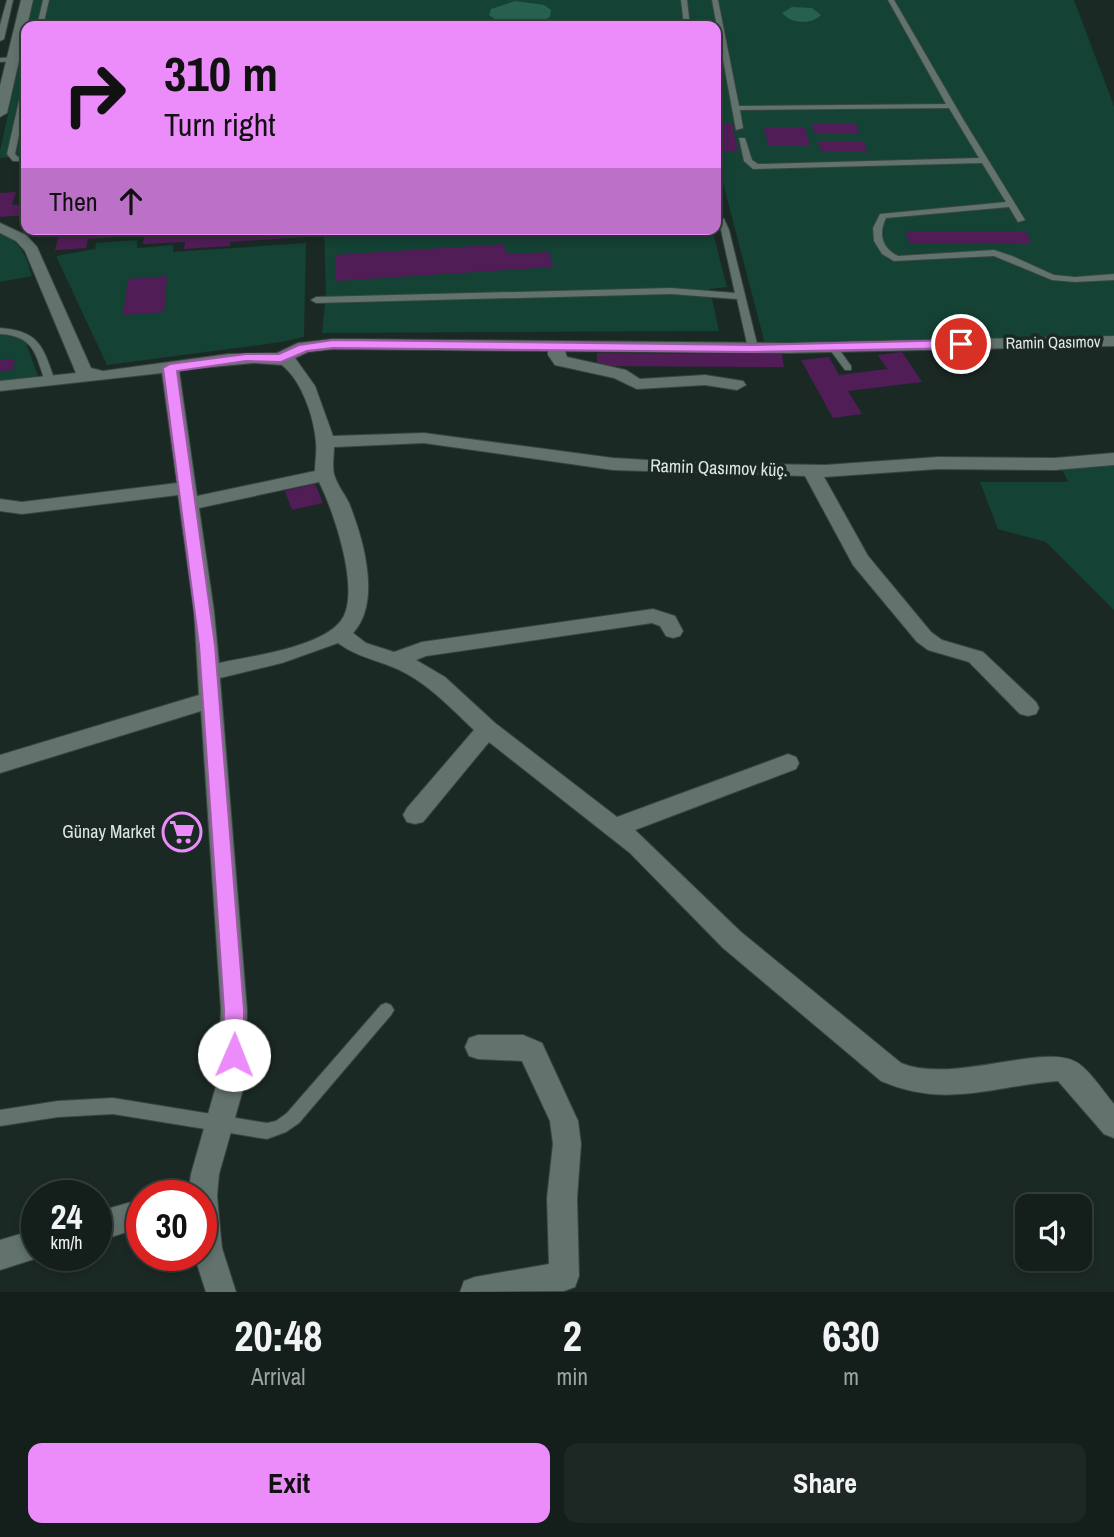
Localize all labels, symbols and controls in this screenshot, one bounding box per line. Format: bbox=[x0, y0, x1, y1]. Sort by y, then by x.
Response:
text: 310 m bbox=[164, 40, 278, 106]
icon: right bbox=[49, 49, 140, 140]
text: Turn right bbox=[164, 103, 276, 146]
icon: ahead bbox=[112, 182, 150, 220]
text: Then bbox=[49, 184, 98, 219]
pin bbox=[931, 314, 991, 374]
icon: arrive bbox=[942, 325, 980, 363]
street label: Ramin Qasımov bbox=[1005, 330, 1101, 354]
street label: Ramin Qasımov küç. bbox=[650, 453, 788, 482]
supermarket icon: Günay Market bbox=[161, 811, 203, 853]
place label: Günay Market bbox=[62, 819, 155, 844]
position arrow bbox=[197, 1018, 271, 1092]
speed limit sign: 30 bbox=[126, 1180, 217, 1271]
text: 24 bbox=[51, 1193, 82, 1240]
map controls bbox=[1015, 1194, 1092, 1271]
button: sound bbox=[1015, 1194, 1092, 1271]
text: km/h bbox=[51, 1230, 83, 1255]
text: 20:48 bbox=[234, 1308, 322, 1364]
text: 2 bbox=[563, 1308, 582, 1364]
text: 630 bbox=[822, 1308, 880, 1364]
text: Arrival bbox=[251, 1361, 306, 1392]
text: min bbox=[557, 1361, 588, 1392]
text: m bbox=[843, 1361, 859, 1392]
button: Exit bbox=[28, 1443, 550, 1523]
button: Share bbox=[564, 1443, 1086, 1523]

